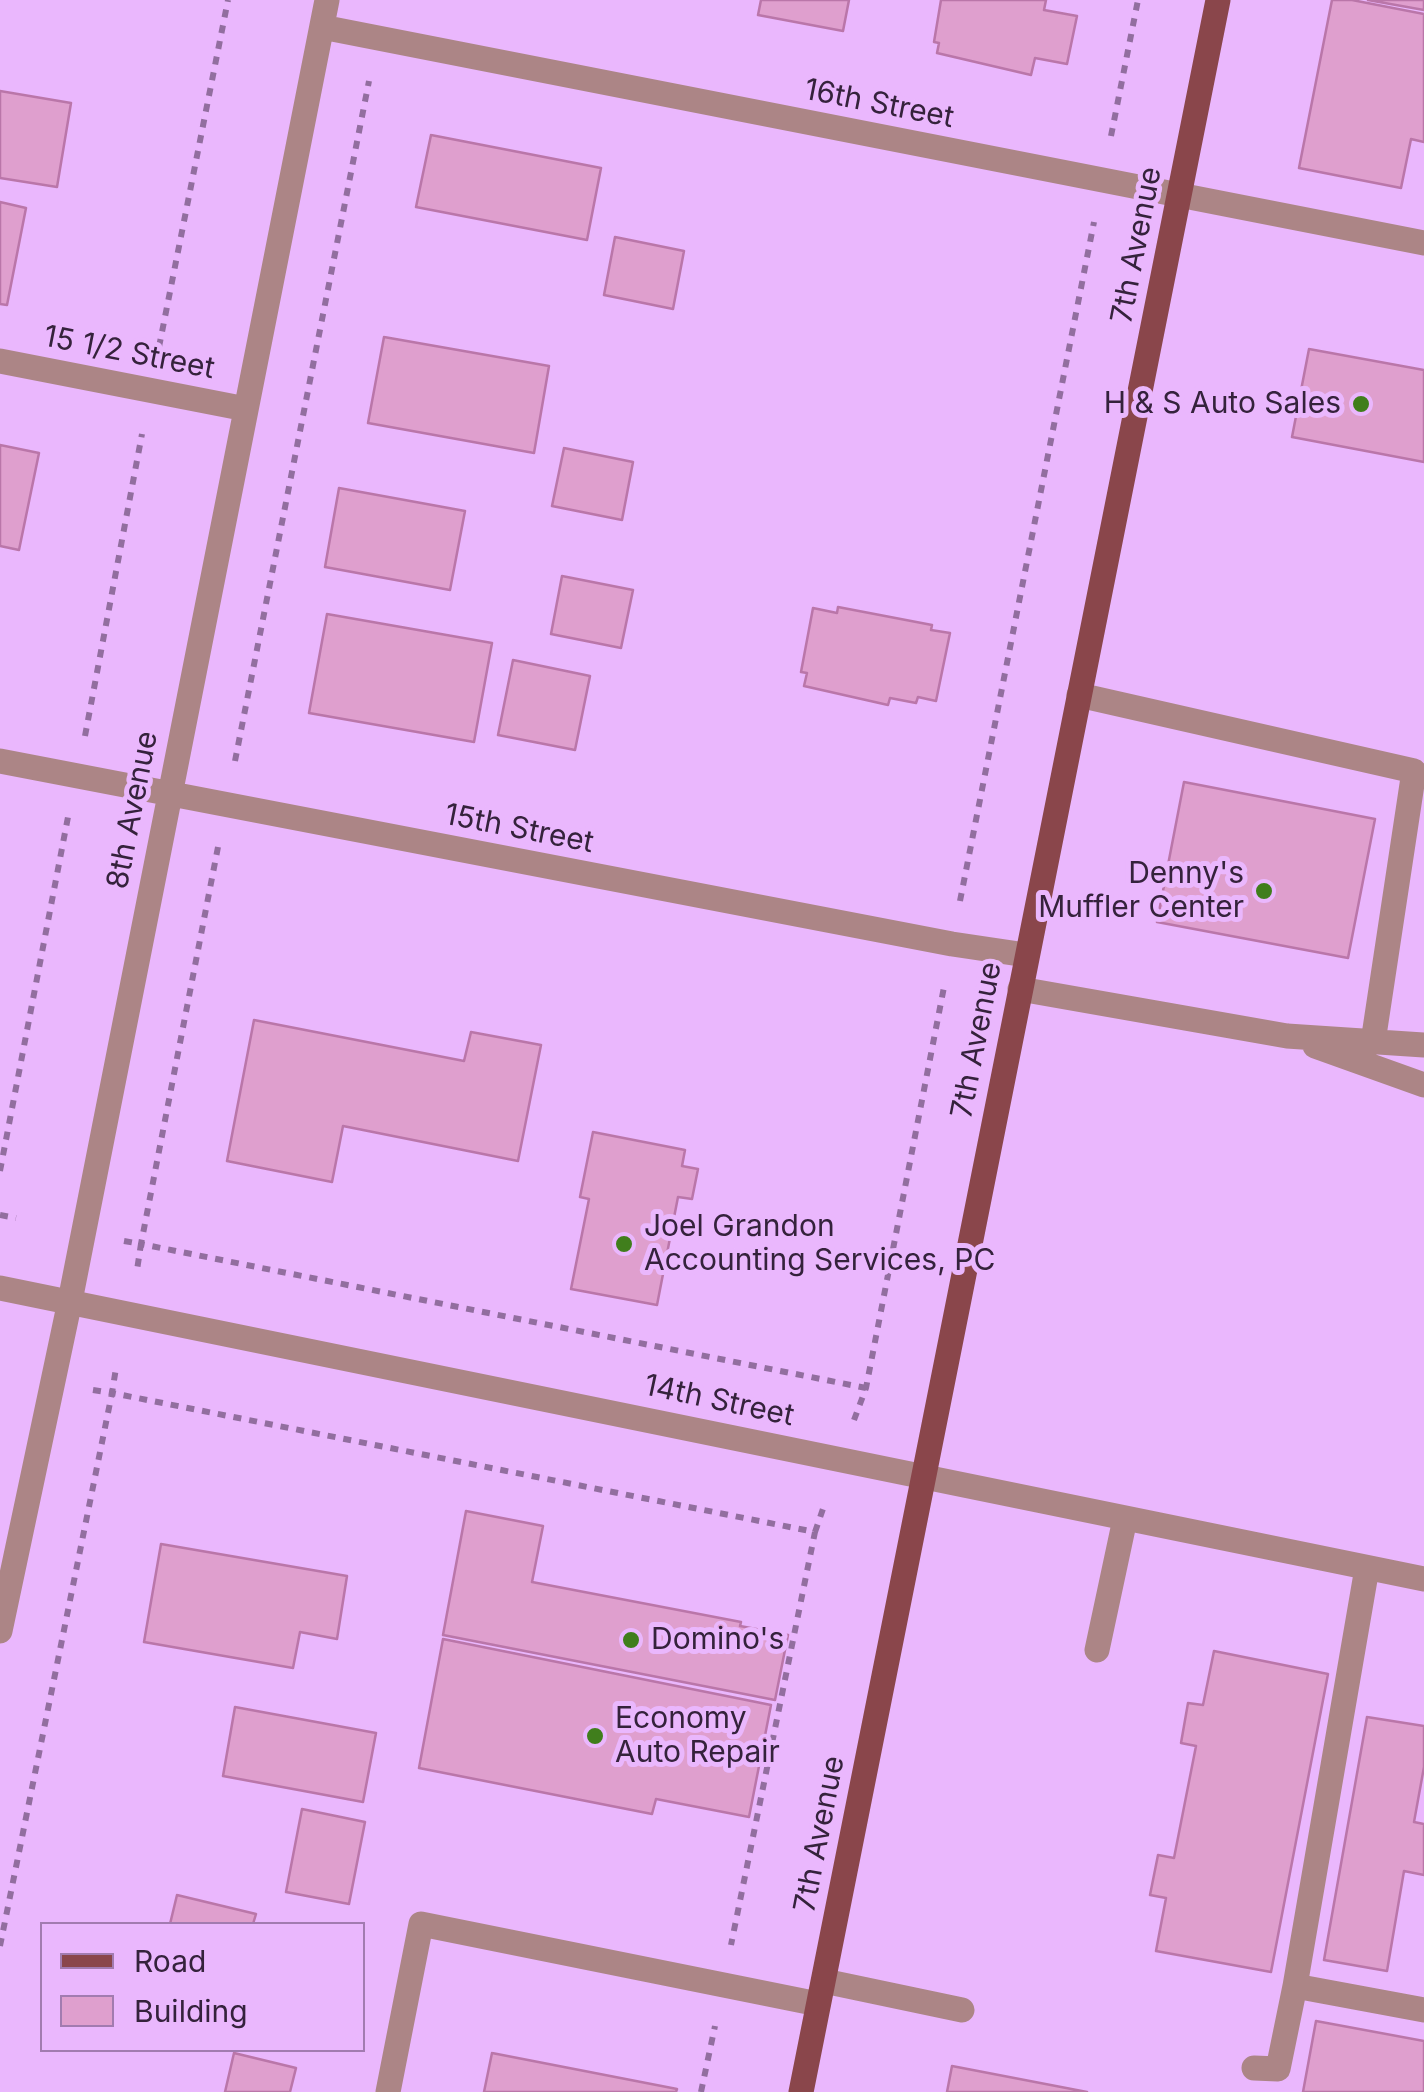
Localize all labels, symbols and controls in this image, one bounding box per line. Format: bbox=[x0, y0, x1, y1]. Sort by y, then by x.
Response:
street label: 16th Street bbox=[801, 72, 957, 136]
street label: 7th Avenue bbox=[1104, 164, 1170, 326]
street label: 15 1/2 Street bbox=[41, 319, 217, 387]
place label: H & S Auto Sales bbox=[1104, 386, 1341, 422]
marker: H & S Auto Sales bbox=[1350, 393, 1372, 415]
street label: 8th Avenue bbox=[100, 728, 166, 892]
street label: 15th Street bbox=[441, 797, 597, 861]
place label: Denny's Muffler Center bbox=[1038, 856, 1244, 926]
marker: Denny's Muffler Center bbox=[1253, 880, 1275, 902]
street label: 7th Avenue bbox=[944, 959, 1010, 1121]
place label: Joel Grandon Accounting Services, PC bbox=[644, 1209, 995, 1280]
marker: Joel Grandon Accounting Services, PC bbox=[613, 1233, 635, 1255]
street label: 14th Street bbox=[641, 1368, 797, 1434]
place label: Domino's bbox=[651, 1622, 784, 1658]
marker: Domino's bbox=[620, 1629, 642, 1651]
place label: Economy Auto Repair bbox=[615, 1701, 780, 1772]
marker: Economy Auto Repair bbox=[584, 1725, 606, 1747]
street label: 7th Avenue bbox=[787, 1753, 853, 1915]
legend bbox=[40, 1922, 365, 2052]
text: Road bbox=[134, 1943, 206, 1979]
text: Building bbox=[134, 1993, 248, 2029]

